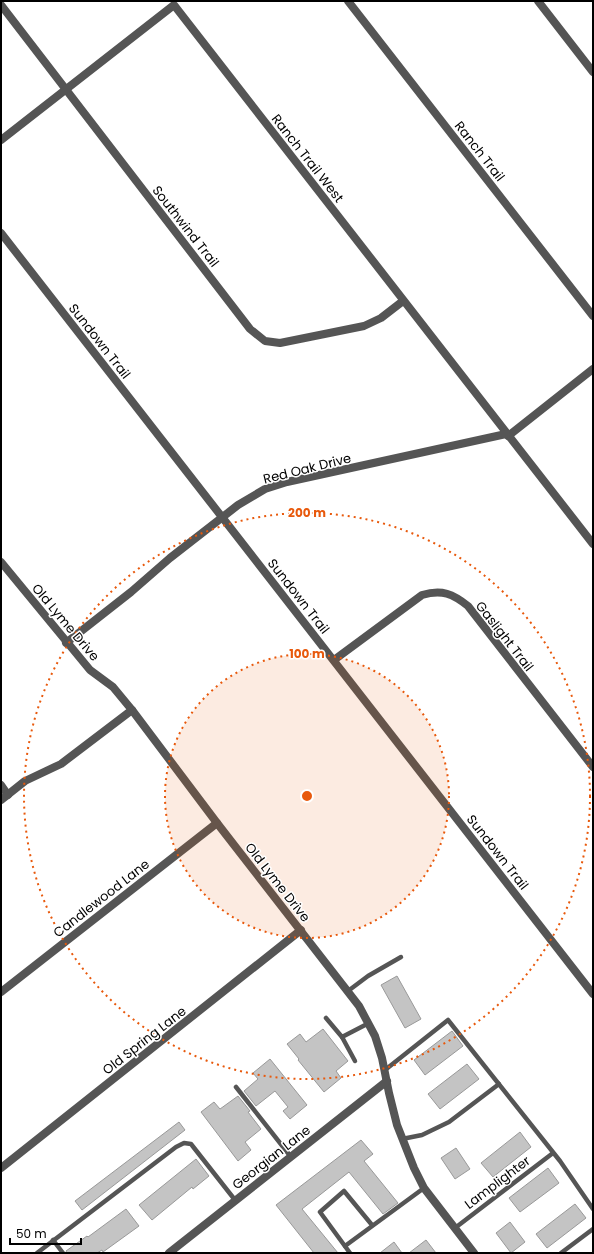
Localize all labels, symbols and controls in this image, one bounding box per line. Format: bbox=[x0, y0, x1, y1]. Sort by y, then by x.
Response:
street label: Ranch Trail West bbox=[267, 110, 348, 207]
street label: Ranch Trail bbox=[450, 117, 509, 185]
street label: Southwind Trail bbox=[148, 182, 224, 271]
street label: Sundown Trail bbox=[64, 300, 135, 383]
street label: Red Oak Drive bbox=[261, 448, 353, 489]
text: 200 m bbox=[288, 504, 326, 521]
street label: Sundown Trail bbox=[263, 555, 334, 638]
street label: Old Lyme Drive bbox=[27, 579, 104, 665]
street label: Gaslight Trail bbox=[471, 597, 538, 675]
text: 100 m bbox=[289, 645, 325, 662]
centre of rings bbox=[300, 789, 314, 803]
street label: Sundown Trail bbox=[462, 811, 533, 894]
street label: Old Lyme Drive bbox=[241, 839, 315, 926]
street label: Candlewood Lane bbox=[49, 855, 153, 942]
street label: Old Spring Lane bbox=[98, 1002, 190, 1079]
street label: Georgian Lane bbox=[228, 1121, 314, 1194]
street label: Lamplighter bbox=[461, 1151, 534, 1213]
scale bar bbox=[10, 1220, 81, 1246]
text: 50 m bbox=[16, 1225, 47, 1242]

